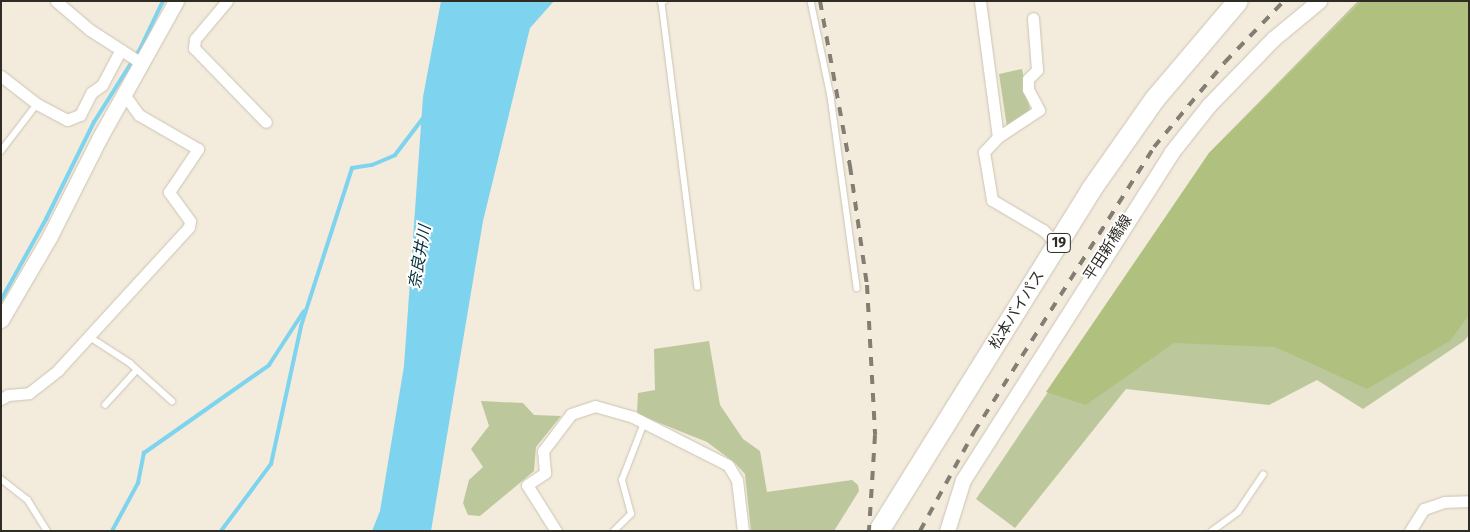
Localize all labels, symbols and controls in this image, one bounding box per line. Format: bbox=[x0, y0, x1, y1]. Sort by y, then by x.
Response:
street label: 平田新橋線 bbox=[1080, 212, 1136, 284]
water label: 奈良井川 bbox=[405, 224, 435, 290]
road number: 19 bbox=[1046, 232, 1072, 254]
street label: 松本バイパス bbox=[986, 267, 1048, 353]

